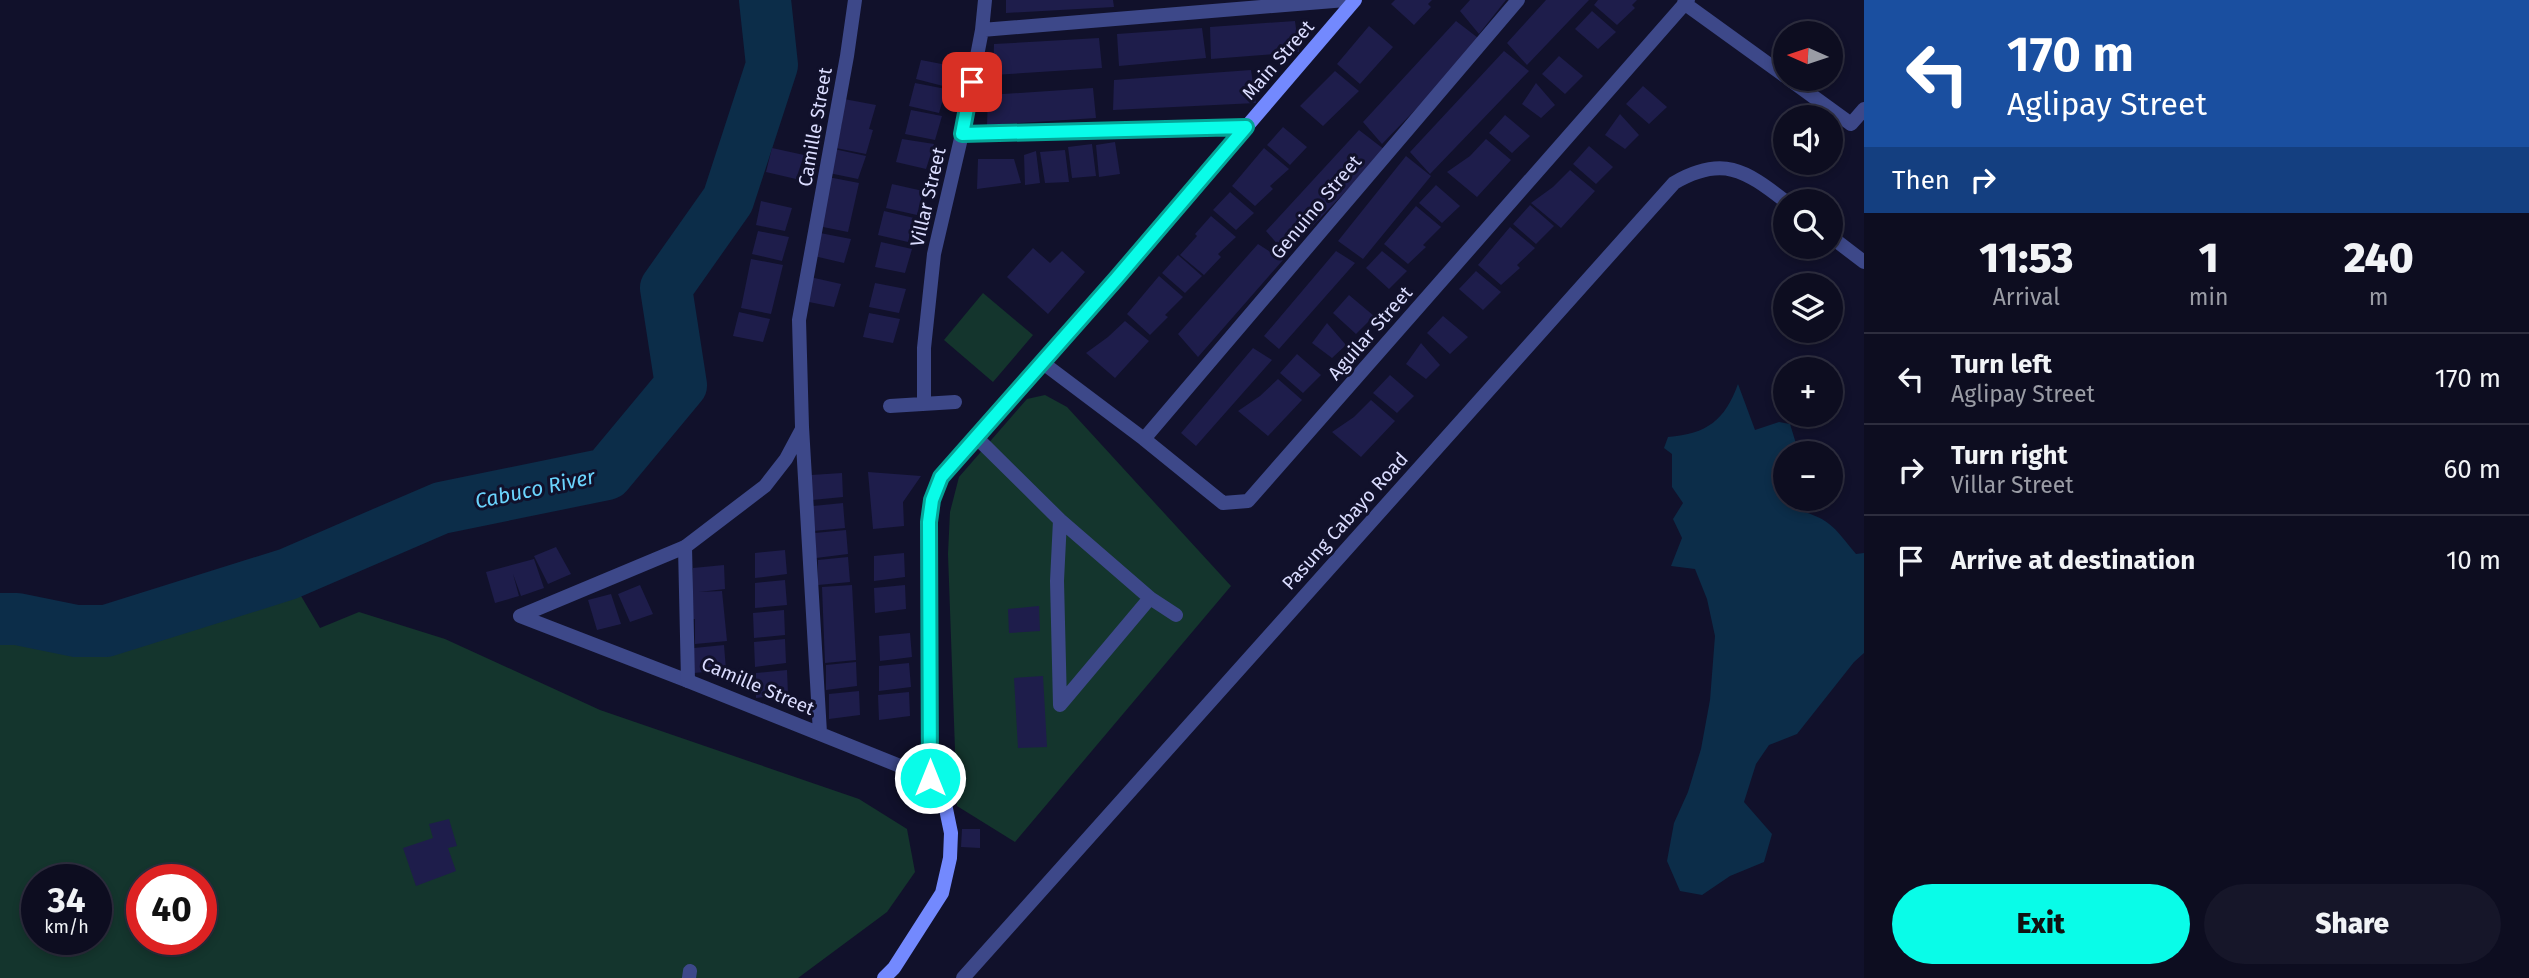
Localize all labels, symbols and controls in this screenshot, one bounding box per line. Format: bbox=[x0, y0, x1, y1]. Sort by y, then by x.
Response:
street label: Main Street bbox=[1237, 15, 1319, 105]
north arrow bbox=[1773, 21, 1843, 91]
map controls bbox=[1773, 21, 1843, 511]
text: 170 m bbox=[2007, 25, 2134, 84]
icon: left bbox=[1892, 28, 1983, 119]
pin bbox=[942, 52, 1002, 112]
icon: arrive bbox=[953, 63, 991, 101]
street label: Camille Street bbox=[793, 66, 837, 188]
text: Aglipay Street bbox=[2007, 85, 2207, 123]
button: sound bbox=[1773, 105, 1843, 175]
street label: Villar Street bbox=[905, 145, 951, 249]
street label: Genuino Street bbox=[1266, 150, 1366, 264]
icon: right bbox=[1964, 161, 2002, 199]
text: Then bbox=[1892, 165, 1950, 196]
button: search bbox=[1773, 189, 1843, 259]
text: 11:53 bbox=[1979, 233, 2073, 283]
text: 1 bbox=[2199, 233, 2219, 283]
text: 240 bbox=[2344, 233, 2414, 283]
button: layers bbox=[1773, 273, 1843, 343]
street label: Aguilar Street bbox=[1323, 281, 1417, 385]
text: Arrival bbox=[1993, 283, 2060, 311]
text: min bbox=[2189, 283, 2228, 311]
text: m bbox=[2369, 283, 2389, 311]
text: Turn left bbox=[1951, 349, 2052, 380]
button: + bbox=[1773, 357, 1843, 427]
icon: left bbox=[1892, 360, 1930, 398]
text: 170 m bbox=[2435, 363, 2501, 394]
text: Aglipay Street bbox=[1951, 380, 2095, 408]
text: Turn right bbox=[1951, 440, 2068, 471]
button: − bbox=[1773, 441, 1843, 511]
street label: Pasung Cabayo Road bbox=[1277, 447, 1413, 595]
icon: right bbox=[1892, 451, 1930, 489]
text: 60 m bbox=[2443, 454, 2501, 485]
water label: Cabuco River bbox=[473, 463, 598, 514]
text: Villar Street bbox=[1951, 471, 2074, 499]
icon: arrive bbox=[1892, 542, 1930, 580]
text: Arrive at destination bbox=[1951, 545, 2195, 576]
text: 10 m bbox=[2446, 545, 2501, 576]
street label: Camille Street bbox=[698, 652, 818, 720]
position arrow bbox=[893, 741, 967, 815]
speed limit sign: 40 bbox=[126, 864, 217, 955]
text: 34 bbox=[48, 879, 85, 921]
button: Exit bbox=[1892, 884, 2190, 964]
button: Share bbox=[2204, 884, 2501, 964]
text: km/h bbox=[44, 916, 89, 938]

